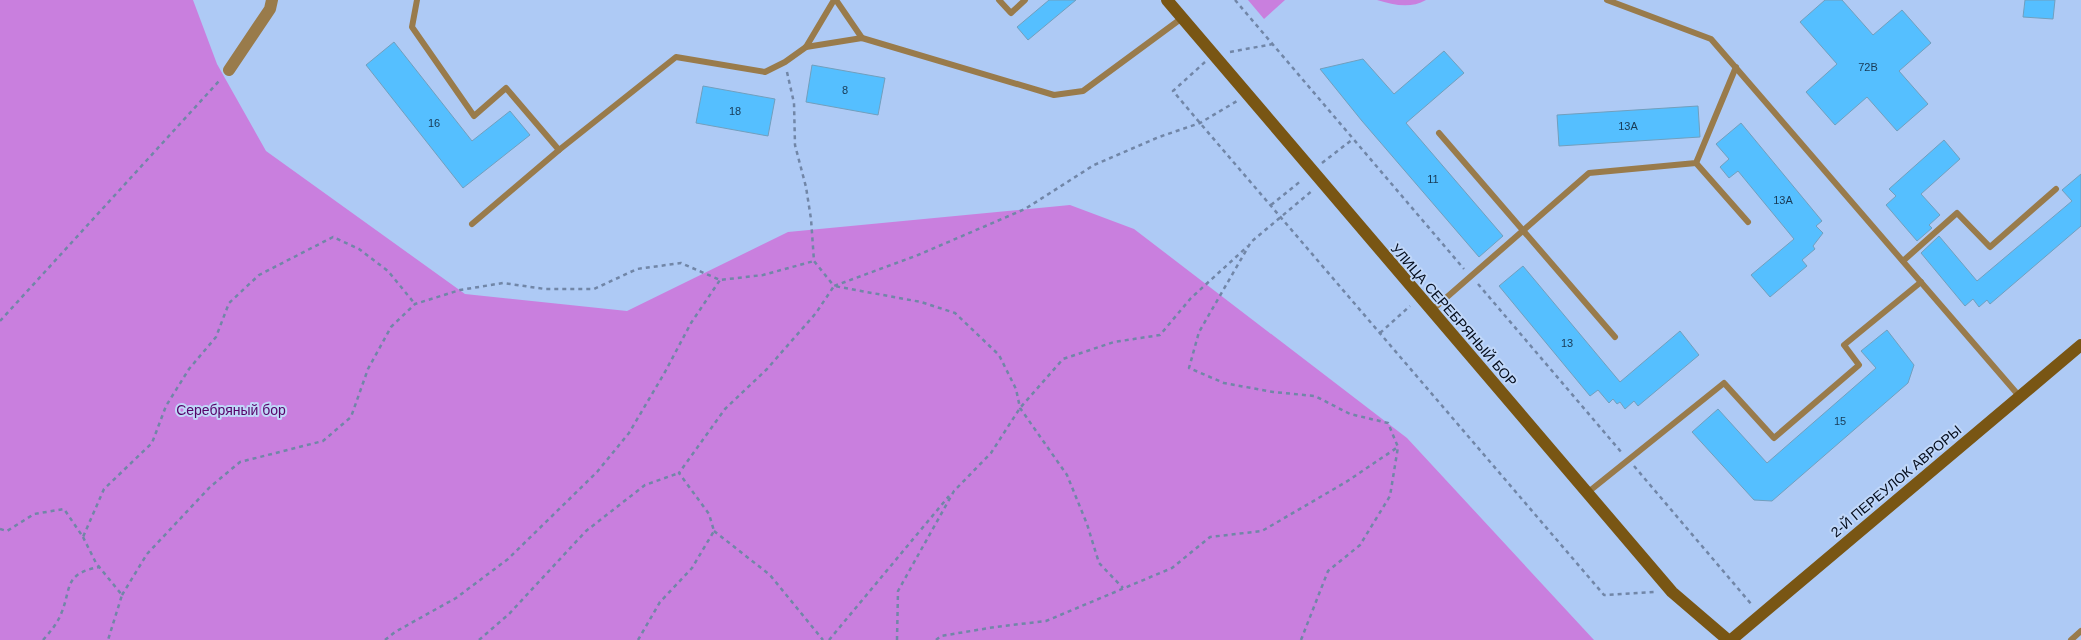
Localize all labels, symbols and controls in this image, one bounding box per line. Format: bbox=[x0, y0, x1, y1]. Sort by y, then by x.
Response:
house number: 72В bbox=[1858, 61, 1878, 73]
house number: 8 bbox=[842, 84, 848, 96]
house number: 18 bbox=[729, 105, 741, 117]
house number: 16 bbox=[428, 117, 440, 129]
house number: 13А bbox=[1618, 120, 1638, 132]
house number: 11 bbox=[1427, 173, 1439, 185]
house number: 13А bbox=[1773, 194, 1793, 206]
street label: УЛИЦА СЕРЕБРЯНЫЙ БОР bbox=[1388, 240, 1521, 389]
house number: 13 bbox=[1561, 337, 1573, 349]
park label: Серебряный бор bbox=[176, 402, 286, 418]
house number: 15 bbox=[1834, 415, 1846, 427]
street label: 2-Й ПЕРЕУЛОК АВРОРЫ bbox=[1827, 421, 1964, 540]

